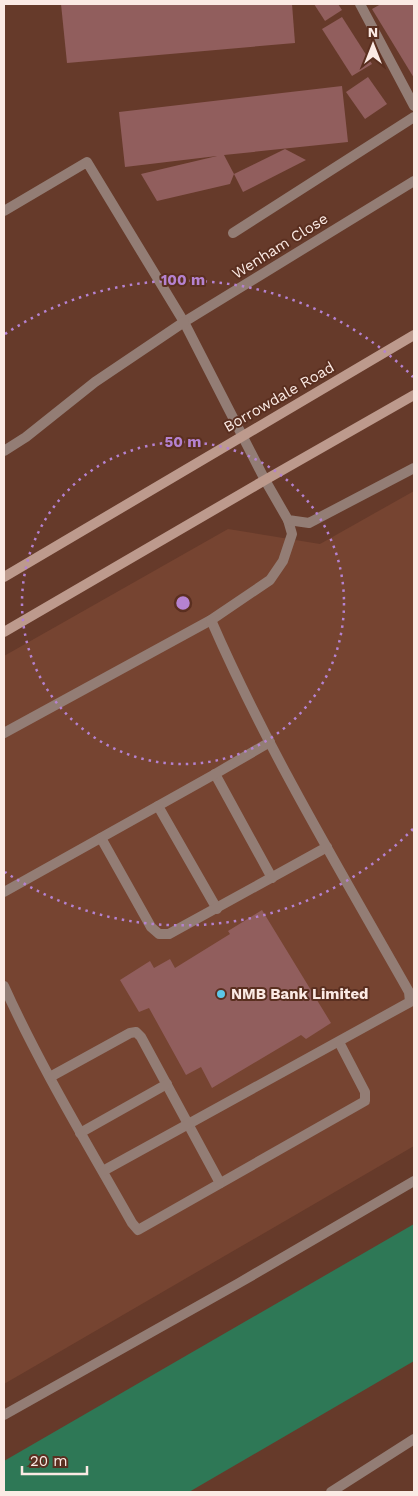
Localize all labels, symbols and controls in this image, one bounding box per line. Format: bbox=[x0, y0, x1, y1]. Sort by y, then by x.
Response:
north arrow bbox=[348, 20, 398, 70]
text: N bbox=[368, 24, 378, 40]
street label: Wenham Close bbox=[229, 209, 331, 283]
text: 100 m bbox=[161, 271, 205, 289]
street label: Borrowdale Road bbox=[220, 358, 338, 436]
text: 50 m bbox=[165, 433, 201, 451]
centre of rings bbox=[174, 594, 192, 612]
place label: NMB Bank Limited bbox=[231, 985, 368, 1003]
marker: NMB Bank Limited bbox=[215, 988, 227, 1000]
scale bar bbox=[22, 1444, 88, 1476]
text: 20 m bbox=[30, 1452, 68, 1470]

